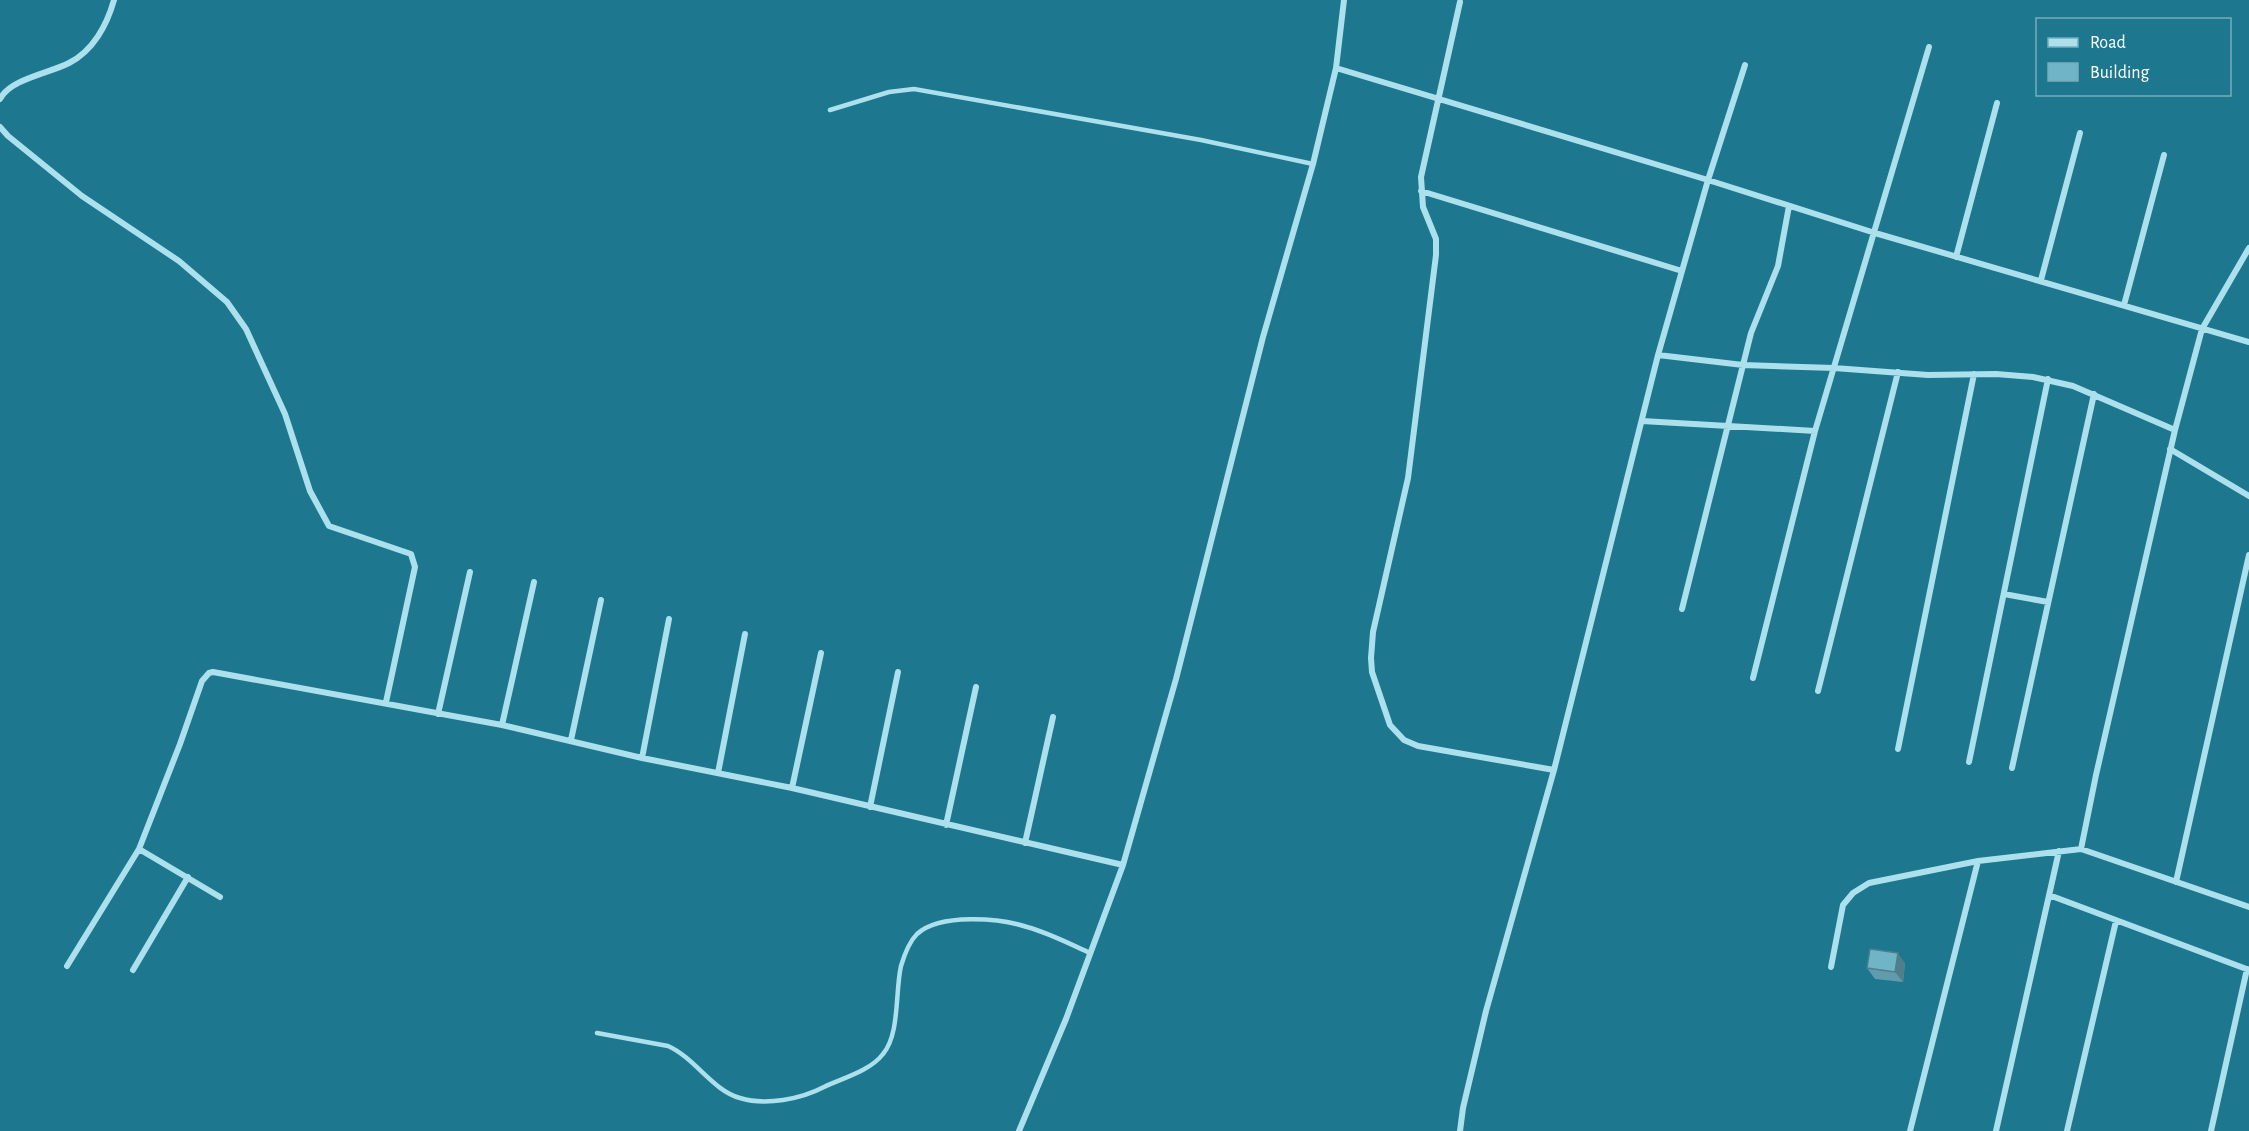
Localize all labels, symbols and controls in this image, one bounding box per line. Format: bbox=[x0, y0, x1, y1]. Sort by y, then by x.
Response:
legend bbox=[2036, 18, 2231, 96]
text: Road bbox=[2090, 34, 2126, 52]
text: Building bbox=[2090, 64, 2150, 82]

